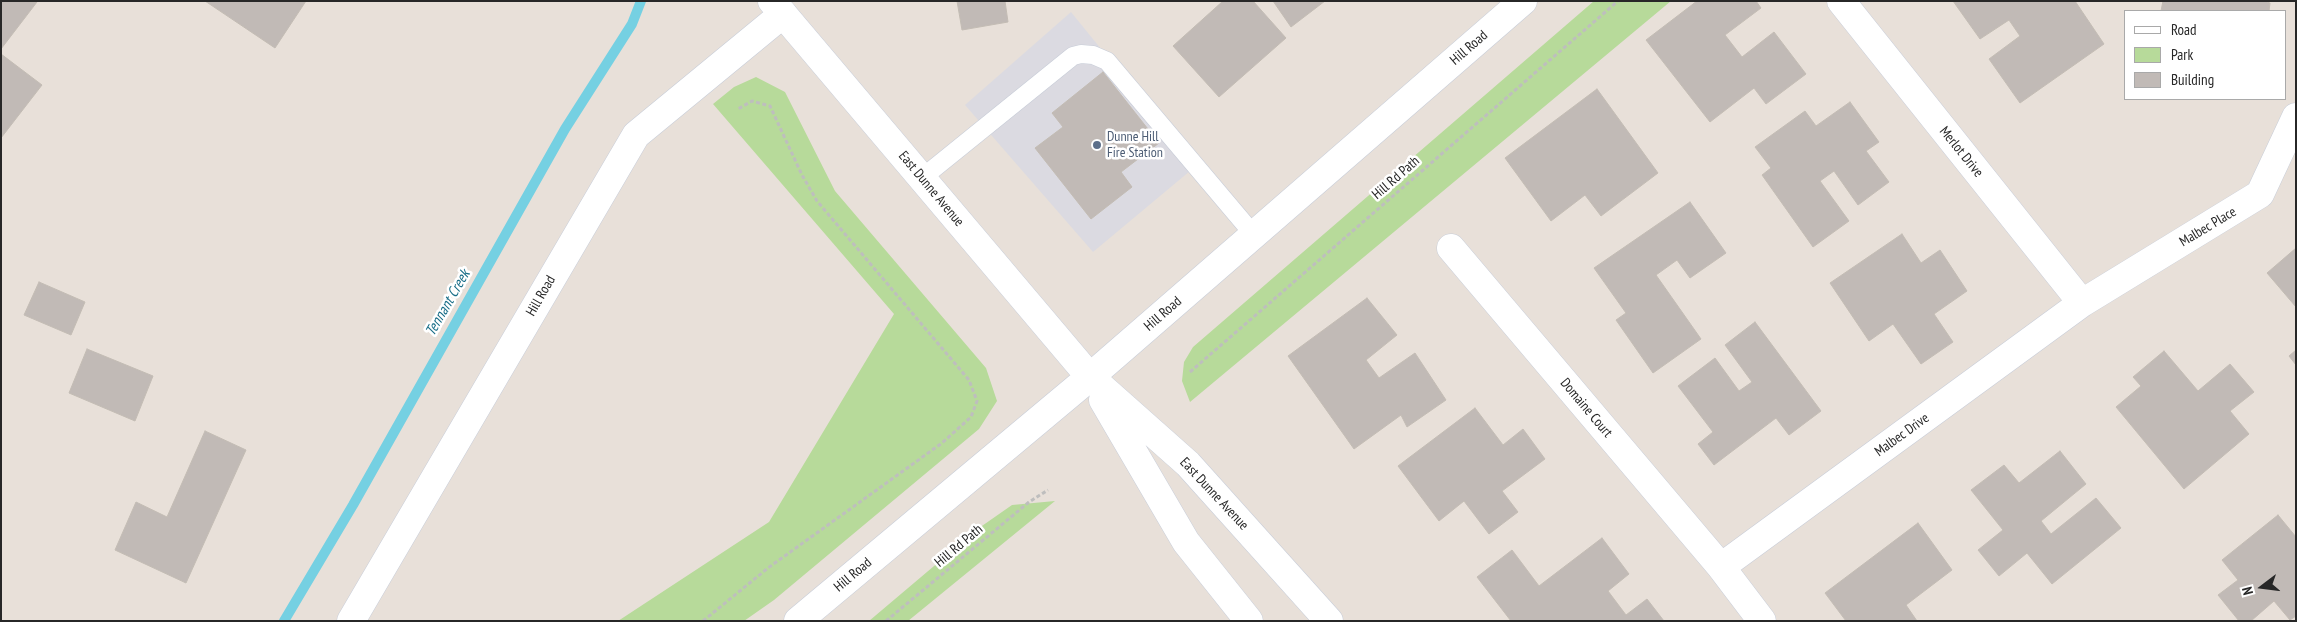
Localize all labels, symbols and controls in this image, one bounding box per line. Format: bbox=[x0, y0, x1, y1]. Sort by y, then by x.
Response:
legend bbox=[2124, 10, 2287, 100]
text: Road bbox=[2171, 20, 2197, 39]
street label: Hill Road bbox=[1447, 27, 1491, 69]
text: Park bbox=[2171, 45, 2193, 64]
text: Building bbox=[2171, 70, 2214, 89]
street label: Merlot Drive bbox=[1936, 123, 1986, 181]
place label: Dunne Hill Fire Station bbox=[1107, 129, 1163, 162]
marker: Dunne Hill Fire Station bbox=[1091, 139, 1103, 151]
street label: East Dunne Avenue bbox=[895, 148, 967, 230]
street label: Hill Rd Path bbox=[1369, 153, 1423, 203]
street label: Malbec Place bbox=[2177, 204, 2239, 250]
water label: Tennant Creek bbox=[422, 267, 474, 339]
street label: Hill Road bbox=[523, 273, 559, 319]
street label: Hill Road bbox=[1141, 293, 1185, 335]
street label: Domaine Court bbox=[1556, 375, 1616, 441]
street label: Malbec Drive bbox=[1872, 410, 1932, 460]
street label: East Dunne Avenue bbox=[1176, 454, 1252, 534]
street label: Hill Rd Path bbox=[932, 521, 986, 571]
street label: Hill Road bbox=[831, 554, 875, 596]
north arrow bbox=[2237, 562, 2287, 612]
text: N bbox=[2238, 585, 2257, 597]

